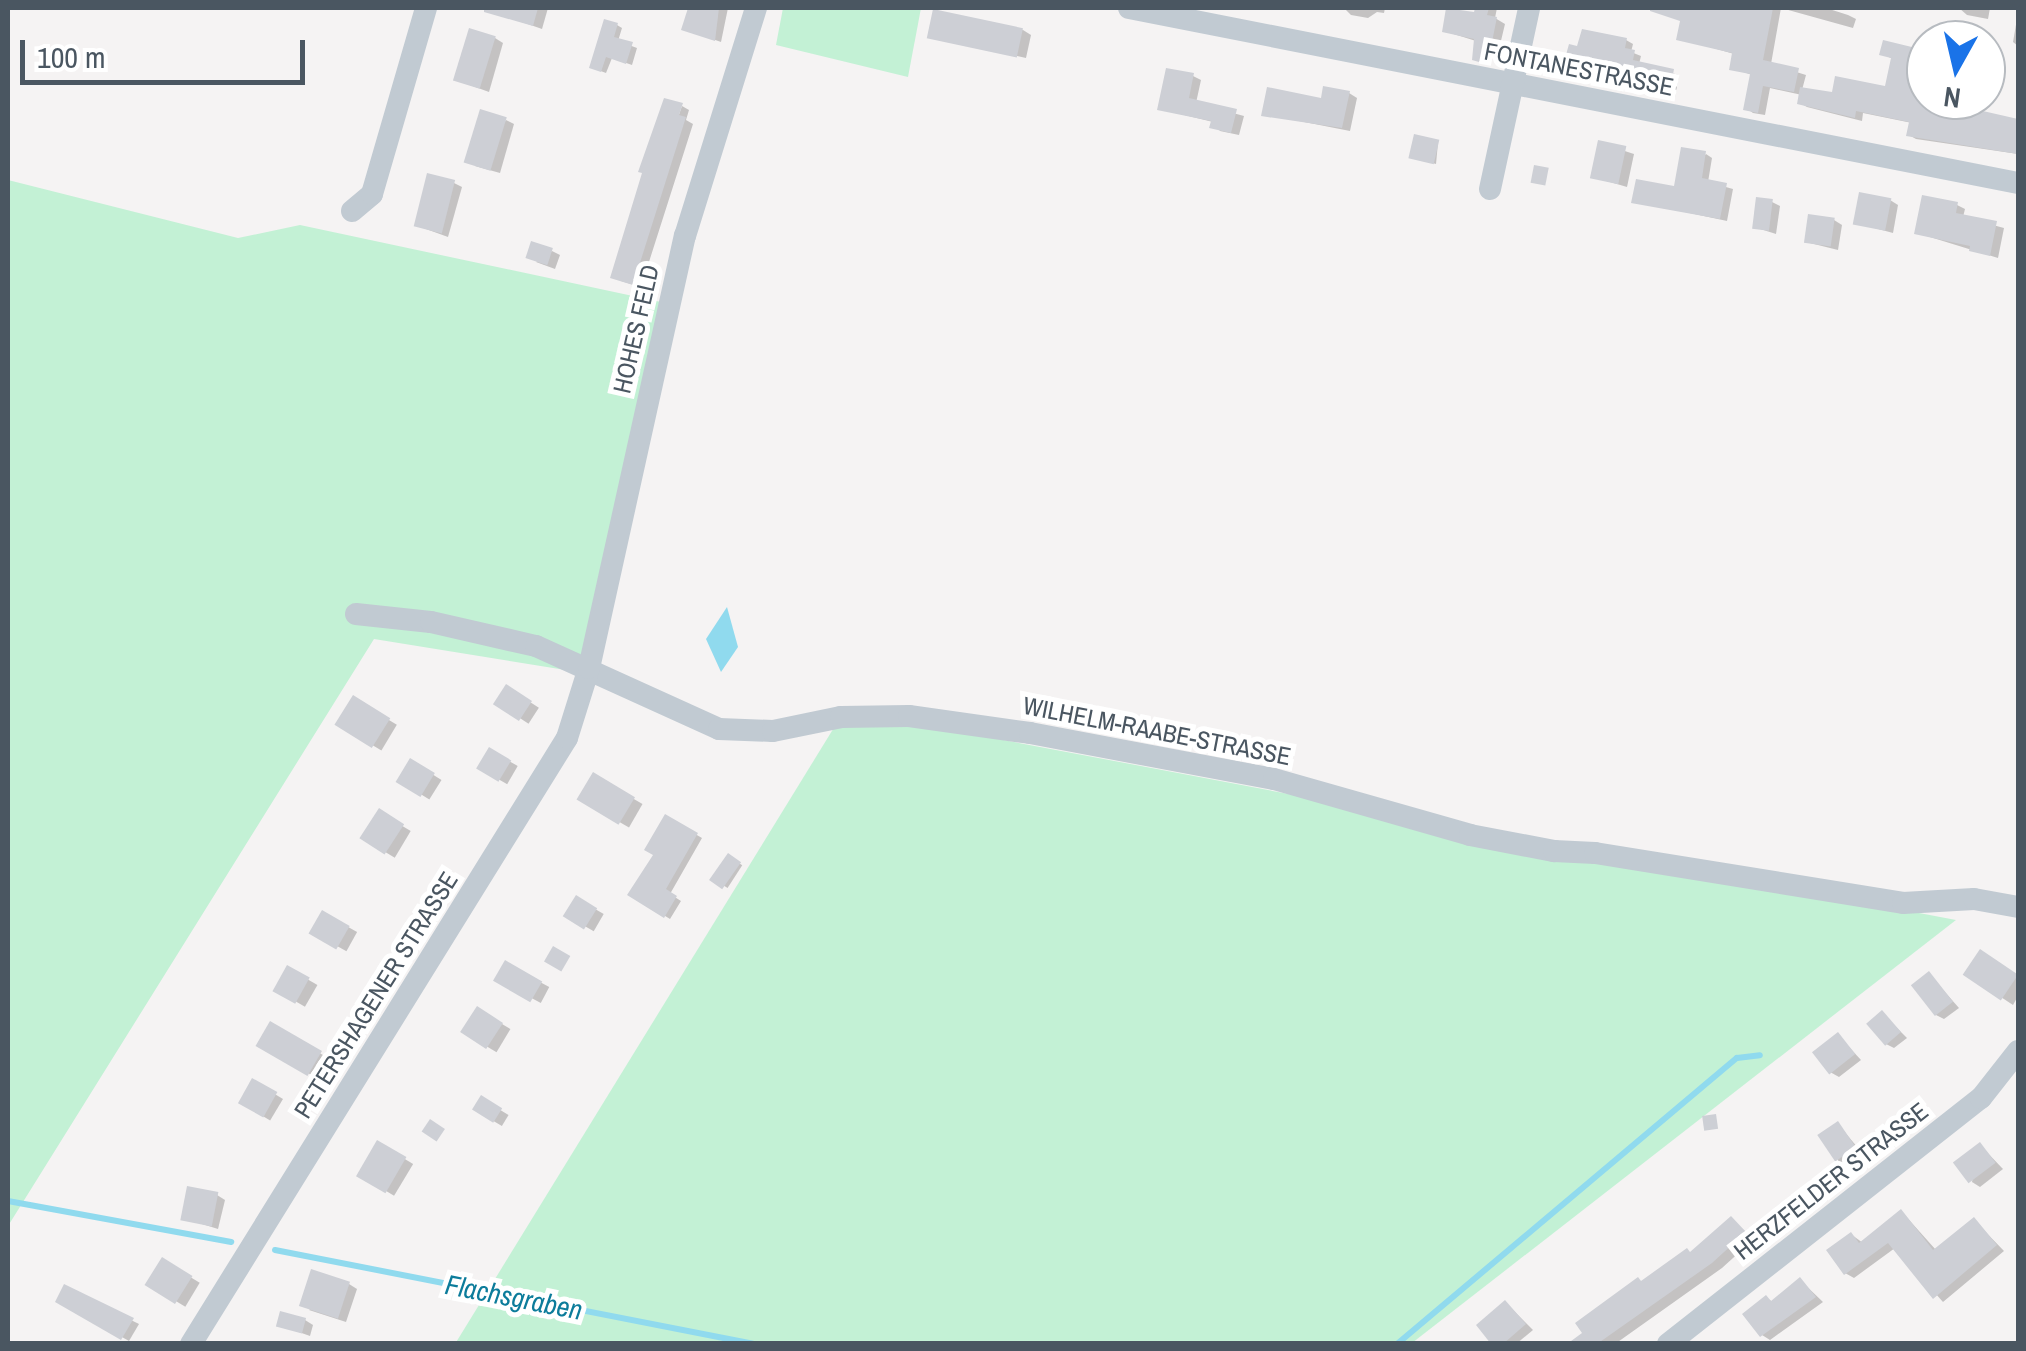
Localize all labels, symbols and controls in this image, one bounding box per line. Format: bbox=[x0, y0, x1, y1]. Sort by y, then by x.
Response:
scale bar bbox=[25, 20, 310, 82]
north arrow bbox=[1906, 20, 2006, 120]
street label: FONTANESTRASSE bbox=[1482, 36, 1676, 102]
text: 100 m bbox=[37, 37, 105, 77]
text: N bbox=[1941, 78, 1963, 118]
street label: HOHES FELD bbox=[607, 262, 665, 396]
street label: WILHELM-RAABE-STRASSE bbox=[1021, 690, 1293, 772]
street label: PETERSHAGENER STRASSE bbox=[288, 866, 464, 1124]
street label: HERZFELDER STRASSE bbox=[1728, 1096, 1934, 1266]
water label: Flachsgraben bbox=[443, 1267, 585, 1327]

